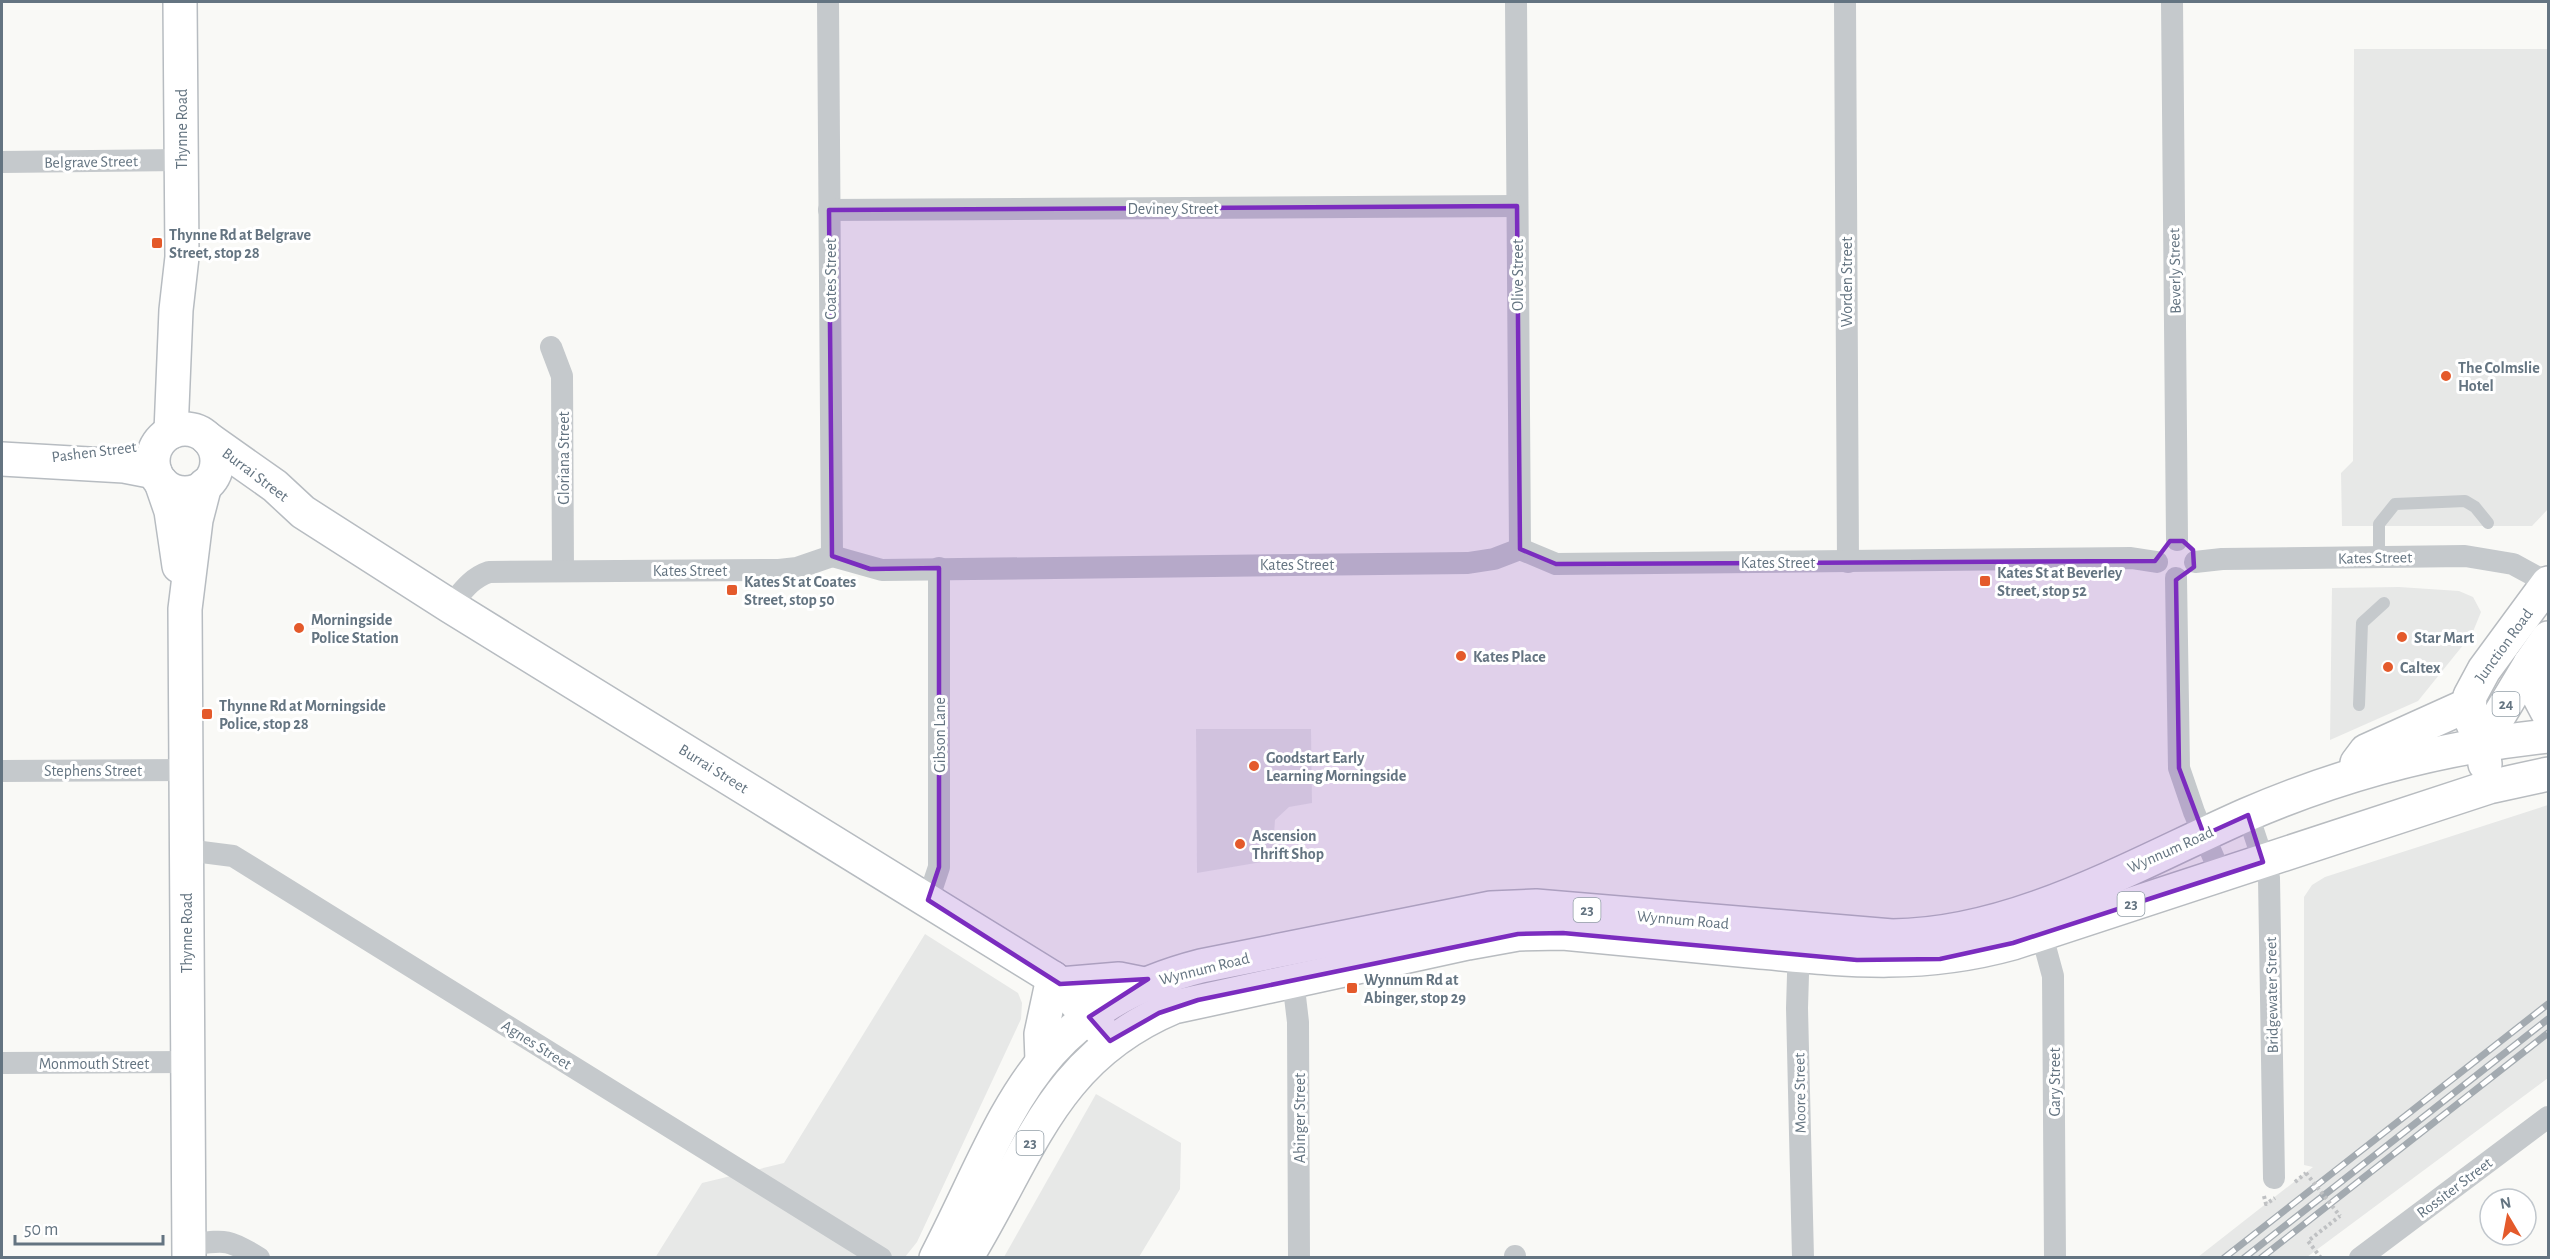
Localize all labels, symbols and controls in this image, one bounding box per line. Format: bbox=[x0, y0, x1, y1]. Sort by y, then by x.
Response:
street label: Thynne Road bbox=[174, 89, 191, 169]
street label: Belgrave Street bbox=[44, 153, 138, 171]
street label: Deviney Street bbox=[1127, 201, 1219, 218]
place label: Thynne Rd at Belgrave Street, stop 28 bbox=[169, 227, 311, 261]
street label: Beverly Street bbox=[2166, 228, 2185, 314]
marker: Thynne Rd at Belgrave Street, stop 28 bbox=[150, 236, 164, 250]
street label: Worden Street bbox=[1839, 237, 1855, 327]
street label: Coates Street bbox=[823, 238, 839, 320]
street label: Olive Street bbox=[1510, 239, 1526, 311]
place label: The Colmslie Hotel bbox=[2458, 360, 2540, 394]
marker: The Colmslie Hotel bbox=[2439, 369, 2453, 383]
street label: Gloriana Street bbox=[556, 411, 572, 505]
street label: Pashen Street bbox=[51, 439, 138, 465]
street label: Burrai Street bbox=[219, 445, 291, 505]
street label: Kates Street bbox=[2338, 549, 2412, 567]
street label: Kates Street bbox=[1741, 555, 1815, 571]
street label: Kates Street bbox=[1260, 557, 1334, 573]
street label: Kates Street bbox=[653, 563, 727, 579]
place label: Kates St at Beverley Street, stop 52 bbox=[1997, 565, 2123, 599]
place label: Kates St at Coates Street, stop 50 bbox=[744, 574, 856, 608]
marker: Kates St at Beverley Street, stop 52 bbox=[1978, 574, 1992, 588]
marker: Kates St at Coates Street, stop 50 bbox=[725, 583, 739, 597]
street label: Junction Road bbox=[2472, 606, 2536, 685]
place label: Morningside Police Station bbox=[311, 612, 399, 646]
marker: Morningside Police Station bbox=[292, 621, 306, 635]
marker: Star Mart bbox=[2395, 630, 2409, 644]
place label: Star Mart bbox=[2414, 630, 2475, 646]
marker: Kates Place bbox=[1454, 649, 1468, 663]
place label: Kates Place bbox=[1473, 649, 1546, 665]
marker: Caltex bbox=[2381, 660, 2395, 674]
place label: Caltex bbox=[2400, 660, 2441, 676]
road number: 24 bbox=[2492, 692, 2520, 716]
street label: Gibson Lane bbox=[932, 697, 948, 773]
place label: Thynne Rd at Morningside Police, stop 28 bbox=[219, 698, 386, 732]
marker: Thynne Rd at Morningside Police, stop 28 bbox=[200, 707, 214, 721]
street label: Burrai Street bbox=[676, 741, 751, 796]
place label: Goodstart Early Learning Morningside bbox=[1266, 750, 1407, 784]
marker: Goodstart Early Learning Morningside bbox=[1247, 759, 1261, 773]
street label: Stephens Street bbox=[44, 763, 142, 779]
street label: Wynnum Road bbox=[2125, 824, 2216, 877]
place label: Ascension Thrift Shop bbox=[1252, 828, 1324, 862]
marker: Ascension Thrift Shop bbox=[1233, 837, 1247, 851]
road number: 23 bbox=[2118, 892, 2144, 916]
street label: Thynne Road bbox=[179, 893, 196, 973]
road number: 23 bbox=[1574, 898, 1600, 922]
street label: Wynnum Road bbox=[1636, 908, 1730, 933]
street label: Bridgewater Street bbox=[2263, 937, 2281, 1053]
street label: Wynnum Road bbox=[1157, 950, 1251, 989]
place label: Wynnum Rd at Abinger, stop 29 bbox=[1364, 972, 1466, 1006]
marker: Wynnum Rd at Abinger, stop 29 bbox=[1345, 981, 1359, 995]
street label: Agnes Street bbox=[499, 1017, 574, 1073]
street label: Gary Street bbox=[2047, 1047, 2064, 1117]
street label: Moore Street bbox=[1791, 1052, 1809, 1133]
street label: Monmouth Street bbox=[39, 1056, 149, 1072]
street label: Abinger Street bbox=[1292, 1073, 1308, 1163]
road number: 23 bbox=[1016, 1131, 1044, 1155]
street label: Rossiter Street bbox=[2414, 1154, 2495, 1221]
north arrow bbox=[2478, 1187, 2538, 1247]
text: N bbox=[2499, 1194, 2512, 1212]
scale bar bbox=[15, 1208, 164, 1246]
text: 50 m bbox=[24, 1221, 58, 1239]

